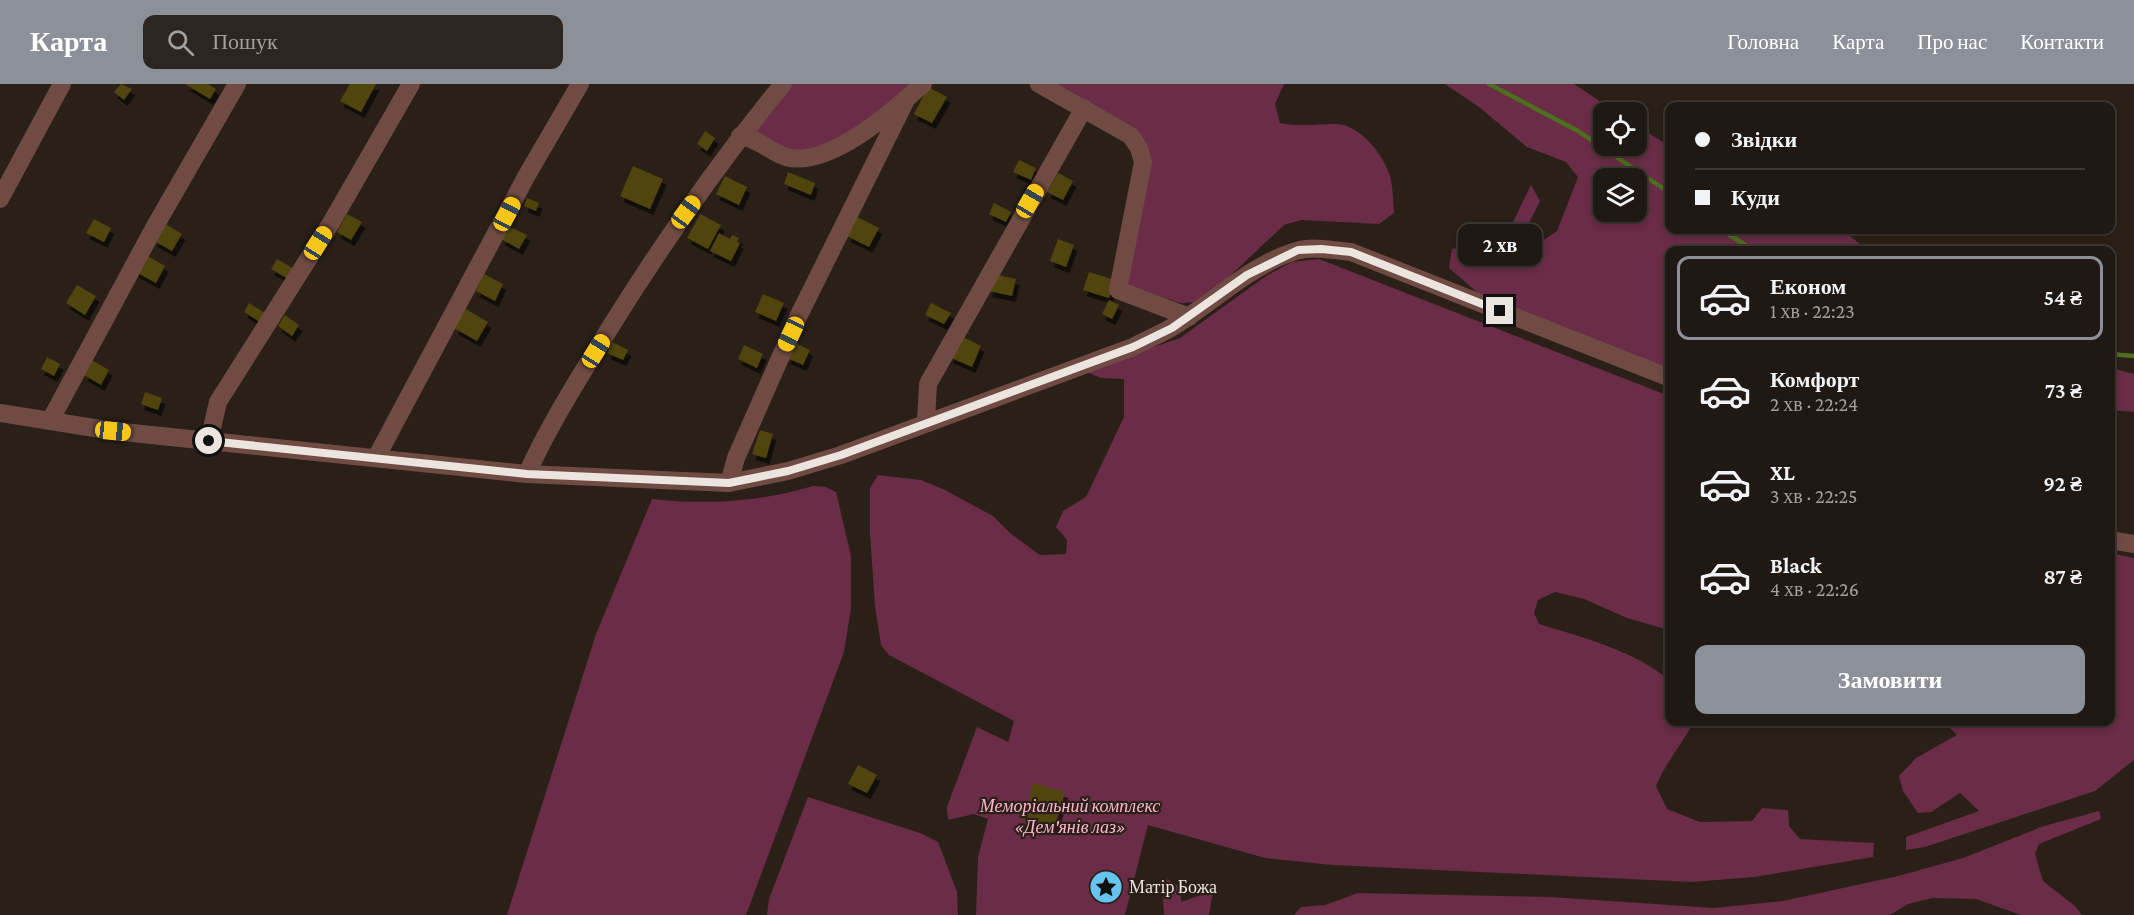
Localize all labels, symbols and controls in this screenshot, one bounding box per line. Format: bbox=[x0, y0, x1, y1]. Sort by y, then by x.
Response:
search box bbox=[143, 15, 563, 69]
text: Карта bbox=[30, 26, 107, 57]
icon: search bbox=[164, 26, 197, 59]
text: Пошук bbox=[212, 29, 278, 54]
text: Головна bbox=[1727, 30, 1799, 54]
text: Карта bbox=[1832, 30, 1884, 54]
text: Про нас bbox=[1917, 30, 1987, 54]
text: Контакти bbox=[2020, 30, 2104, 54]
map controls bbox=[1593, 102, 1647, 222]
button: locate bbox=[1593, 102, 1647, 156]
text: Звідки bbox=[1731, 127, 1797, 152]
button: layers bbox=[1593, 168, 1647, 222]
car bbox=[1013, 181, 1047, 221]
text: Куди bbox=[1731, 185, 1780, 210]
car bbox=[668, 192, 704, 232]
car bbox=[491, 194, 523, 234]
car bbox=[301, 223, 335, 263]
callout: 2 хв bbox=[1458, 224, 1542, 266]
text: 2 хв bbox=[1483, 234, 1517, 256]
icon: car bbox=[1698, 271, 1752, 325]
text: Економ bbox=[1770, 274, 1846, 299]
text: 54 ₴ bbox=[2043, 285, 2082, 310]
route end bbox=[1486, 297, 1513, 324]
text: 1 хв · 22:23 bbox=[1770, 300, 1855, 322]
car bbox=[775, 314, 807, 354]
car bbox=[579, 331, 613, 371]
icon: car bbox=[1698, 364, 1752, 418]
text: Комфорт bbox=[1770, 367, 1859, 392]
text: 73 ₴ bbox=[2045, 378, 2082, 403]
text: 2 хв · 22:24 bbox=[1770, 393, 1858, 415]
car bbox=[94, 420, 132, 442]
route start bbox=[195, 427, 222, 454]
icon: car bbox=[1698, 457, 1752, 511]
text: XL bbox=[1770, 460, 1795, 485]
text: 92 ₴ bbox=[2043, 471, 2082, 496]
text: 3 хв · 22:25 bbox=[1770, 485, 1858, 507]
icon: car bbox=[1698, 550, 1752, 604]
text: Black bbox=[1770, 553, 1822, 578]
text: 87 ₴ bbox=[2044, 564, 2082, 589]
text: 4 хв · 22:26 bbox=[1770, 578, 1859, 600]
button: Замовити bbox=[1695, 645, 2085, 714]
park label: Меморіальний комплекс «Дем'янів лаз» bbox=[979, 796, 1160, 837]
place icon: Матір Божа bbox=[1088, 869, 1124, 905]
place label: Матір Божа bbox=[1129, 877, 1217, 897]

